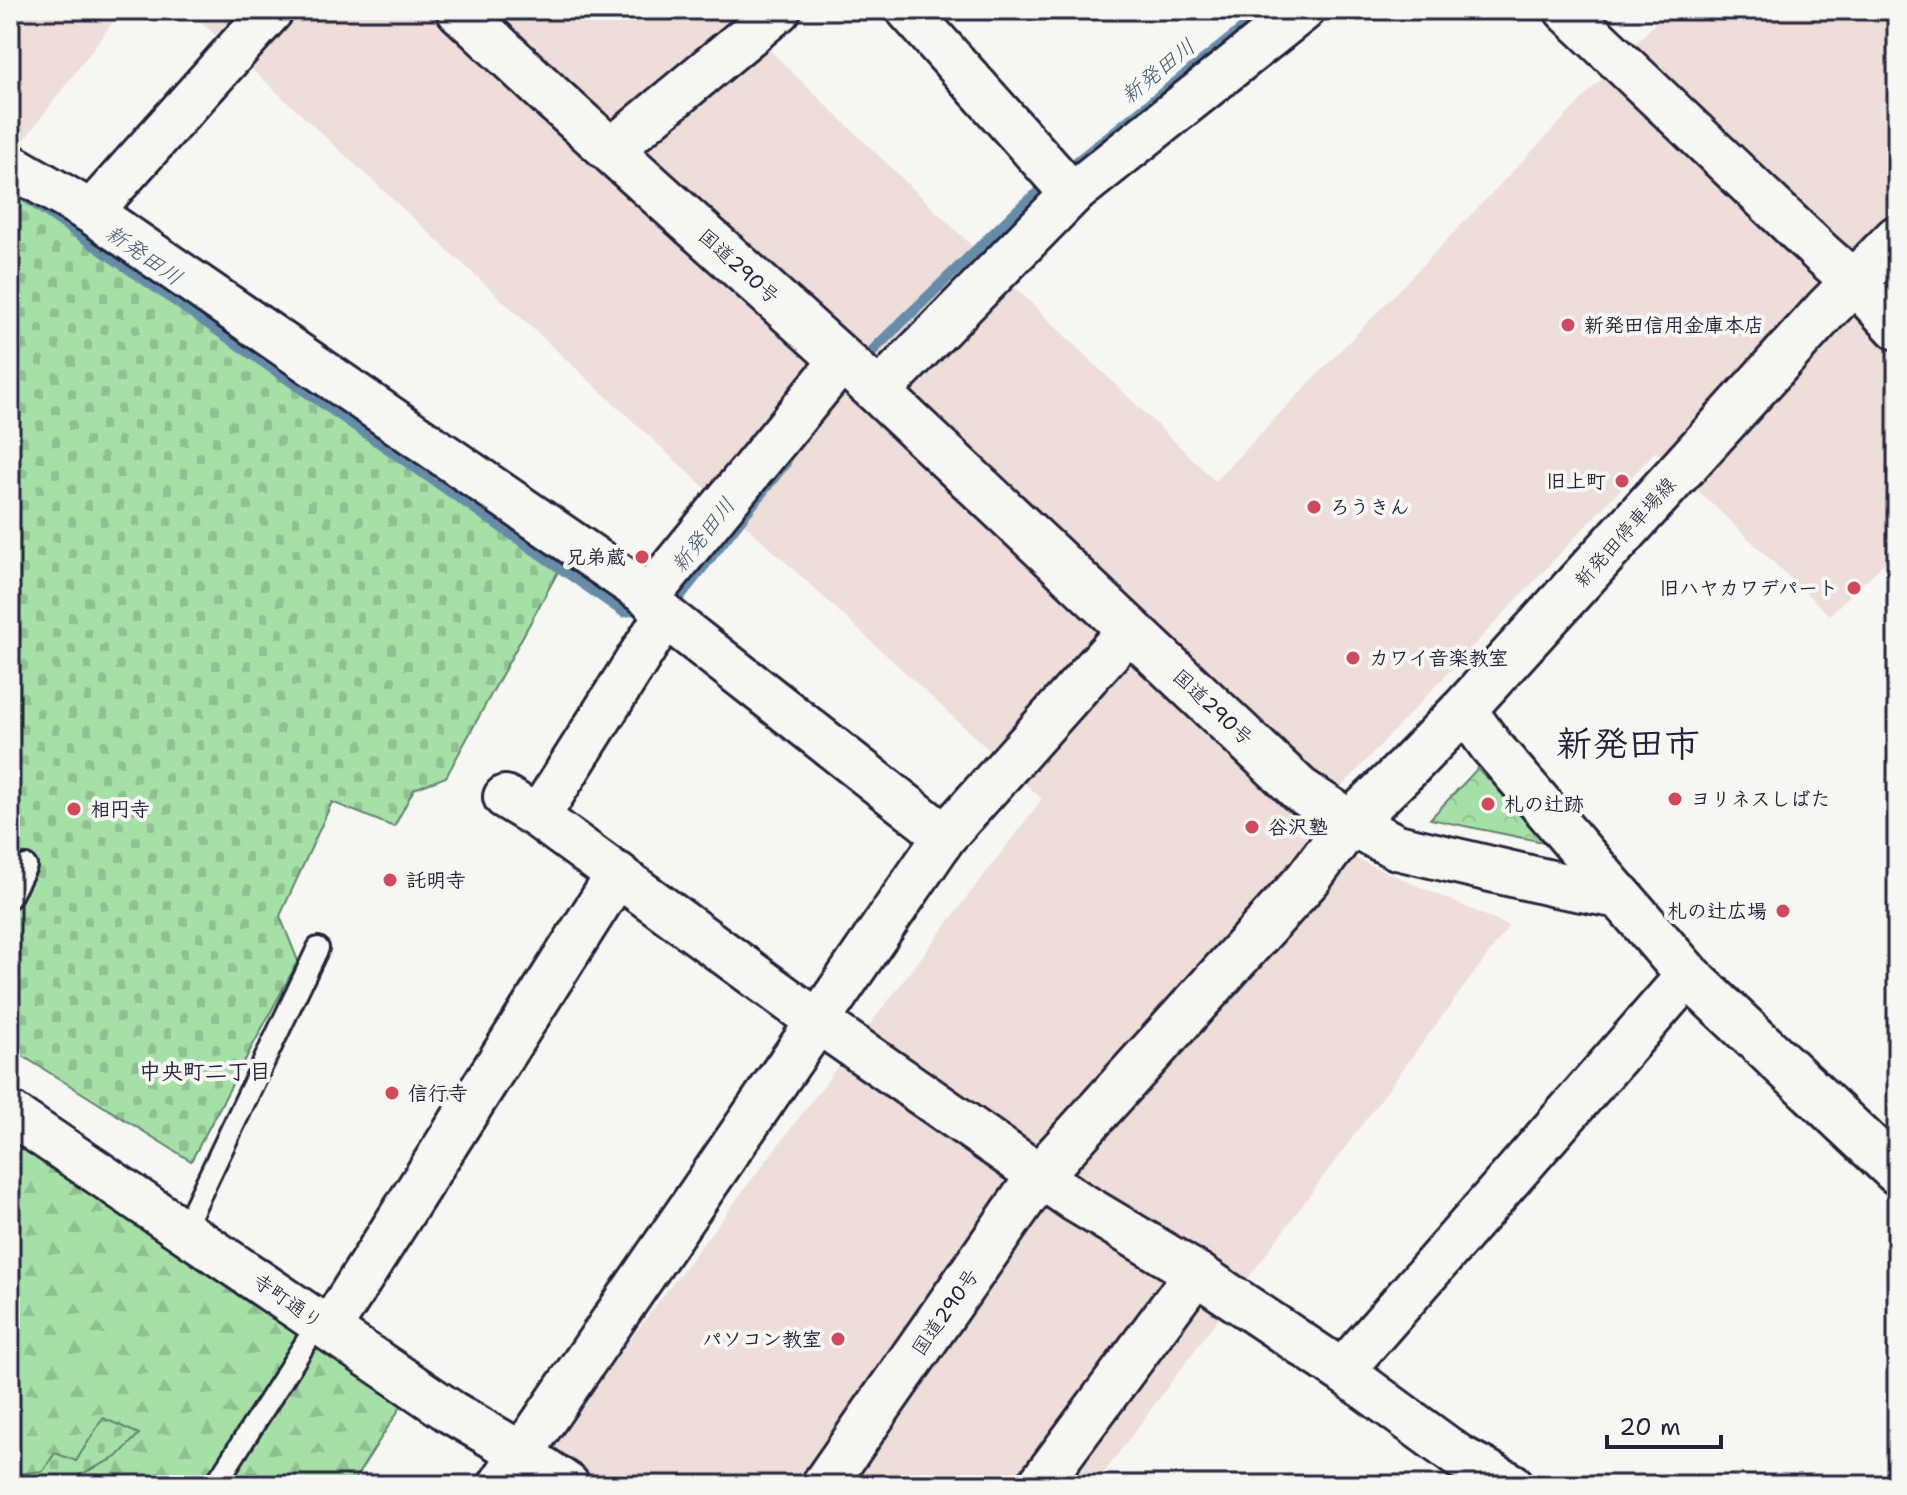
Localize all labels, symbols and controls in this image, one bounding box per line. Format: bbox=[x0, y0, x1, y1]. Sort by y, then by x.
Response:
water label: 新発田川 bbox=[1115, 32, 1201, 110]
water label: 新発田川 bbox=[100, 218, 188, 292]
street label: 国道290号 bbox=[693, 223, 785, 309]
place label: 新発田信用金庫本店 bbox=[1584, 312, 1764, 338]
marker: 新発田信用金庫本店 bbox=[1559, 316, 1577, 334]
place label: 旧上町 bbox=[1546, 468, 1606, 494]
street label: 新発田停車場線 bbox=[1568, 471, 1682, 593]
marker: 旧上町 bbox=[1613, 472, 1631, 490]
water label: 新発田川 bbox=[664, 491, 742, 579]
place label: ろうきん bbox=[1330, 494, 1410, 520]
marker: ろうきん bbox=[1305, 498, 1323, 516]
place label: 兄弟蔵 bbox=[566, 544, 626, 570]
marker: 兄弟蔵 bbox=[633, 548, 651, 566]
place label: 旧ハヤカワデパート bbox=[1659, 575, 1838, 601]
marker: 旧ハヤカワデパート bbox=[1845, 579, 1863, 597]
place label: カワイ音楽教室 bbox=[1369, 645, 1509, 671]
marker: カワイ音楽教室 bbox=[1344, 649, 1362, 667]
street label: 国道290号 bbox=[1167, 663, 1259, 751]
district label: 新発田市 bbox=[1556, 719, 1700, 768]
place label: ヨリネスしばた bbox=[1691, 786, 1831, 812]
marker: ヨリネスしばた bbox=[1666, 790, 1684, 808]
place label: 札の辻跡 bbox=[1504, 791, 1584, 817]
marker: 札の辻跡 bbox=[1479, 795, 1497, 813]
place label: 相円寺 bbox=[90, 796, 150, 822]
marker: 相円寺 bbox=[65, 800, 83, 818]
place label: 谷沢塾 bbox=[1268, 814, 1328, 840]
marker: 谷沢塾 bbox=[1243, 818, 1261, 836]
place label: 託明寺 bbox=[406, 867, 466, 893]
marker: 託明寺 bbox=[381, 871, 399, 889]
place label: 札の辻広場 bbox=[1667, 898, 1767, 924]
marker: 札の辻広場 bbox=[1774, 902, 1792, 920]
district label: 中央町二丁目 bbox=[139, 1057, 271, 1086]
place label: 信行寺 bbox=[408, 1080, 468, 1106]
marker: 信行寺 bbox=[383, 1084, 401, 1102]
street label: 国道290号 bbox=[905, 1263, 985, 1361]
street label: 寺町通り bbox=[248, 1267, 328, 1335]
place label: パソコン教室 bbox=[702, 1326, 822, 1352]
marker: パソコン教室 bbox=[829, 1330, 847, 1348]
scale bar bbox=[1607, 1399, 1721, 1449]
text: 20 m bbox=[1619, 1411, 1681, 1443]

